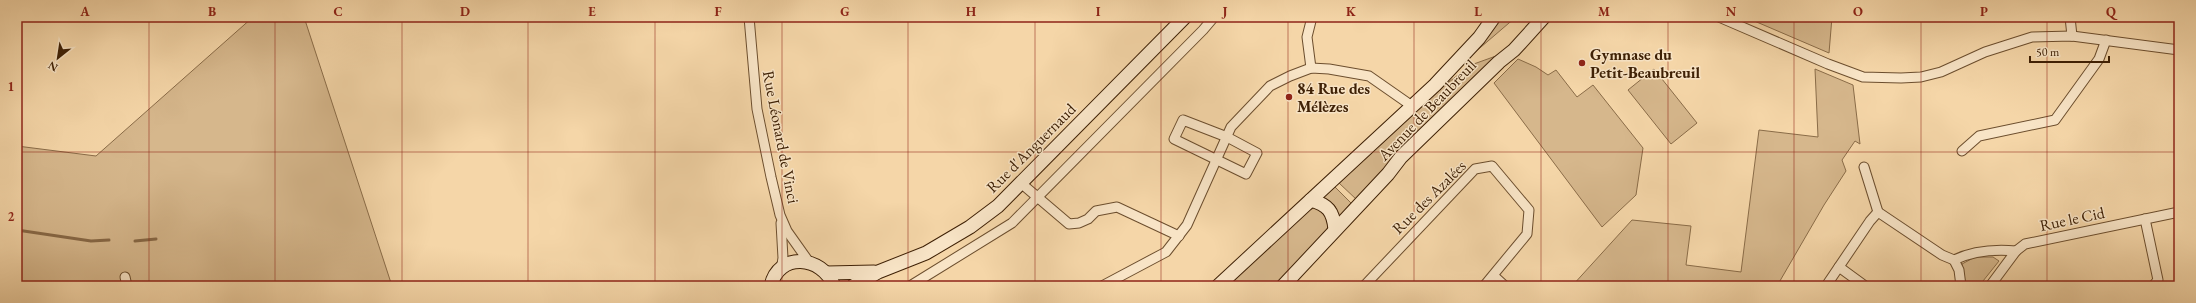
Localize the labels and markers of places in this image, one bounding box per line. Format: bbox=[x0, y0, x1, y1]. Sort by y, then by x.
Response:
place label: Gymnase du Petit-Beaubreuil bbox=[1590, 44, 1701, 83]
marker: Gymnase du Petit-Beaubreuil bbox=[1577, 58, 1587, 68]
place label: 84 Rue des Mélèzes bbox=[1297, 78, 1370, 117]
marker: 84 Rue des Mélèzes bbox=[1284, 92, 1294, 102]

